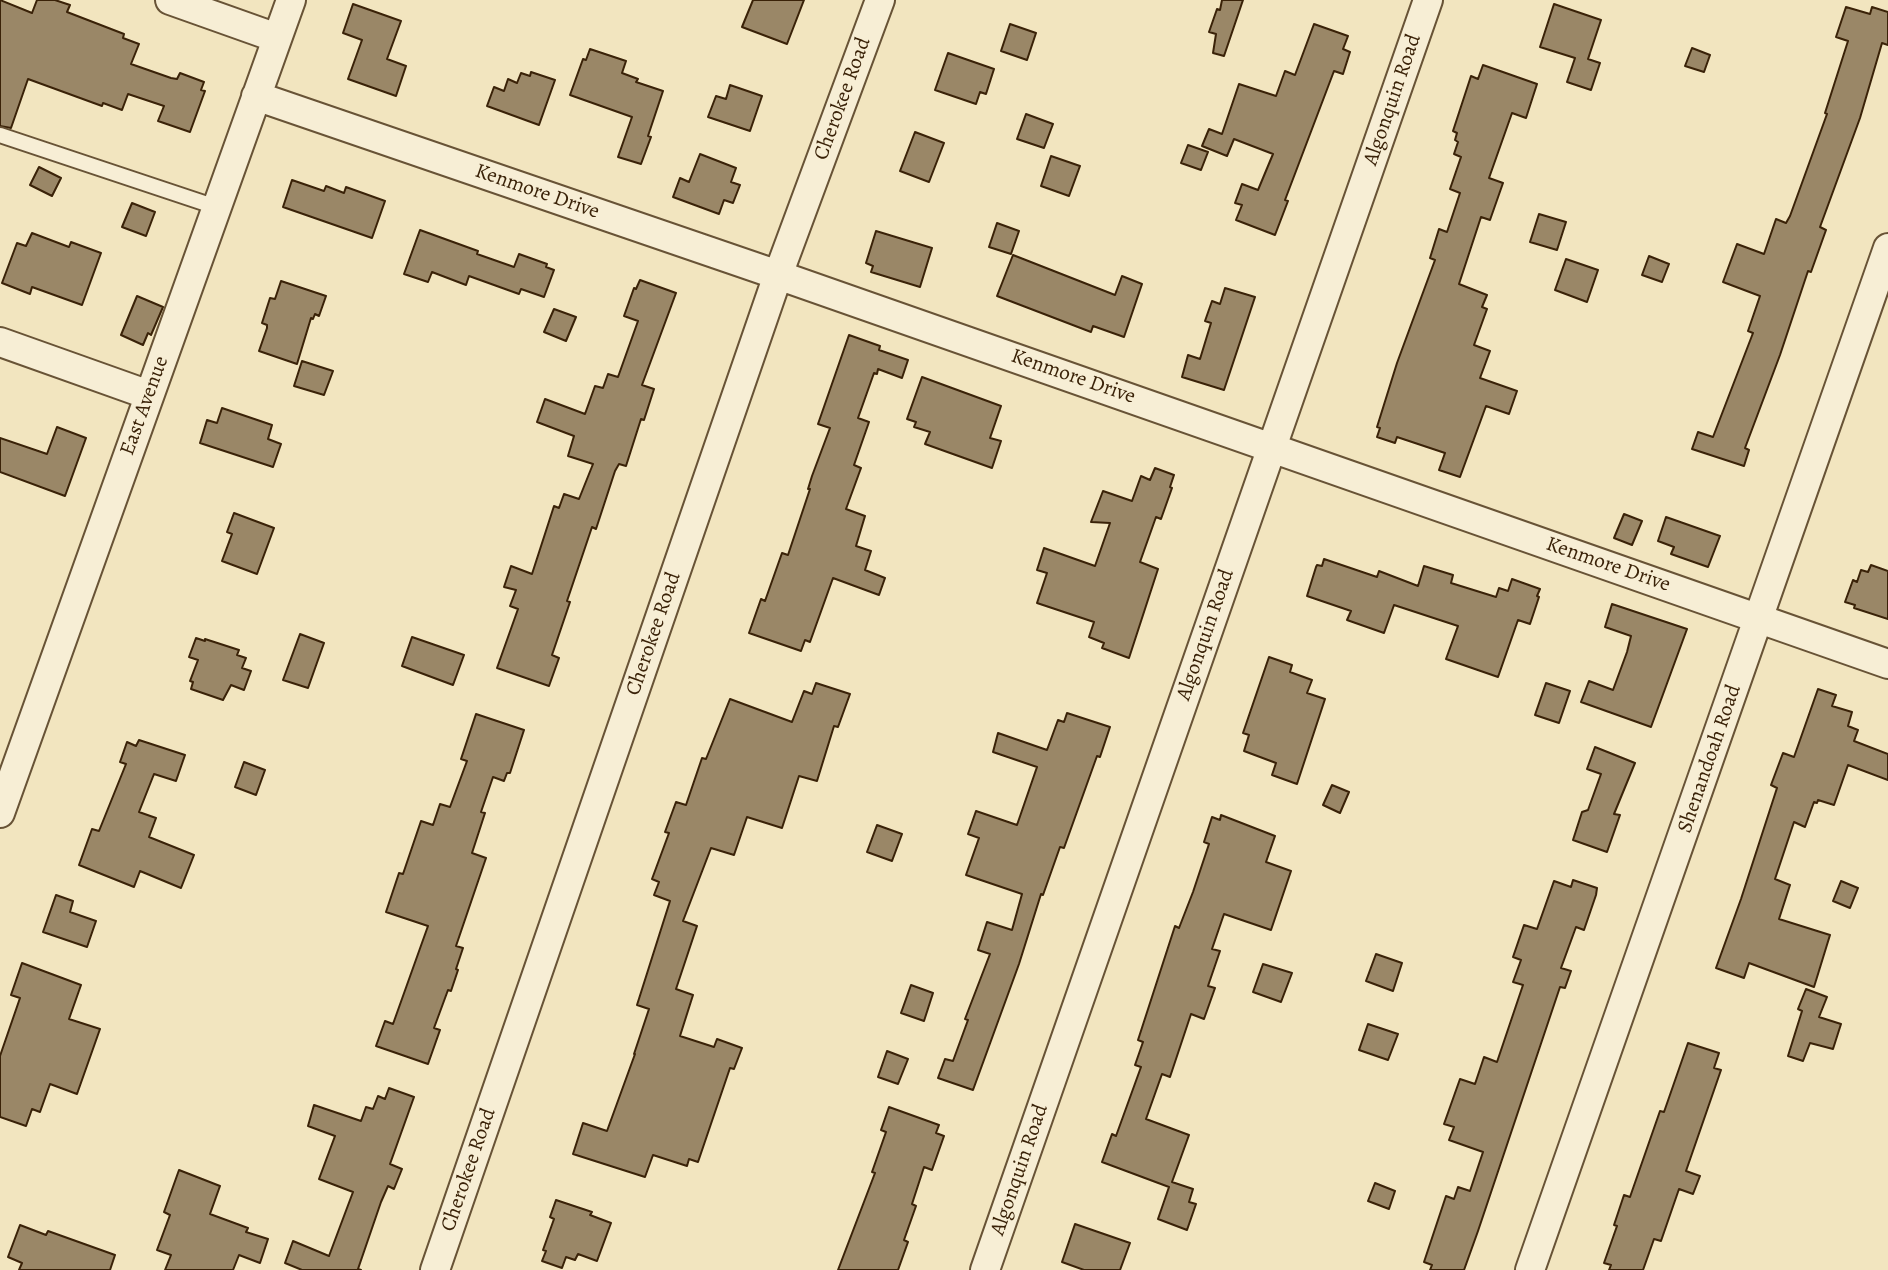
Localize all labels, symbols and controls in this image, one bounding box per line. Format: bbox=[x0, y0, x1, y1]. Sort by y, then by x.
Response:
street label: Algonquin Road bbox=[1359, 31, 1427, 169]
street label: Cherokee Road bbox=[809, 34, 877, 164]
street label: Kenmore Drive bbox=[471, 159, 603, 225]
street label: Kenmore Drive bbox=[1007, 344, 1139, 410]
street label: East Avenue bbox=[115, 353, 175, 459]
street label: Kenmore Drive bbox=[1542, 532, 1674, 598]
street label: Algonquin Road bbox=[1172, 566, 1240, 704]
street label: Cherokee Road bbox=[621, 569, 687, 699]
street label: Shenandoah Road bbox=[1673, 682, 1747, 836]
street label: Algonquin Road bbox=[986, 1101, 1054, 1239]
street label: Cherokee Road bbox=[436, 1105, 502, 1235]

